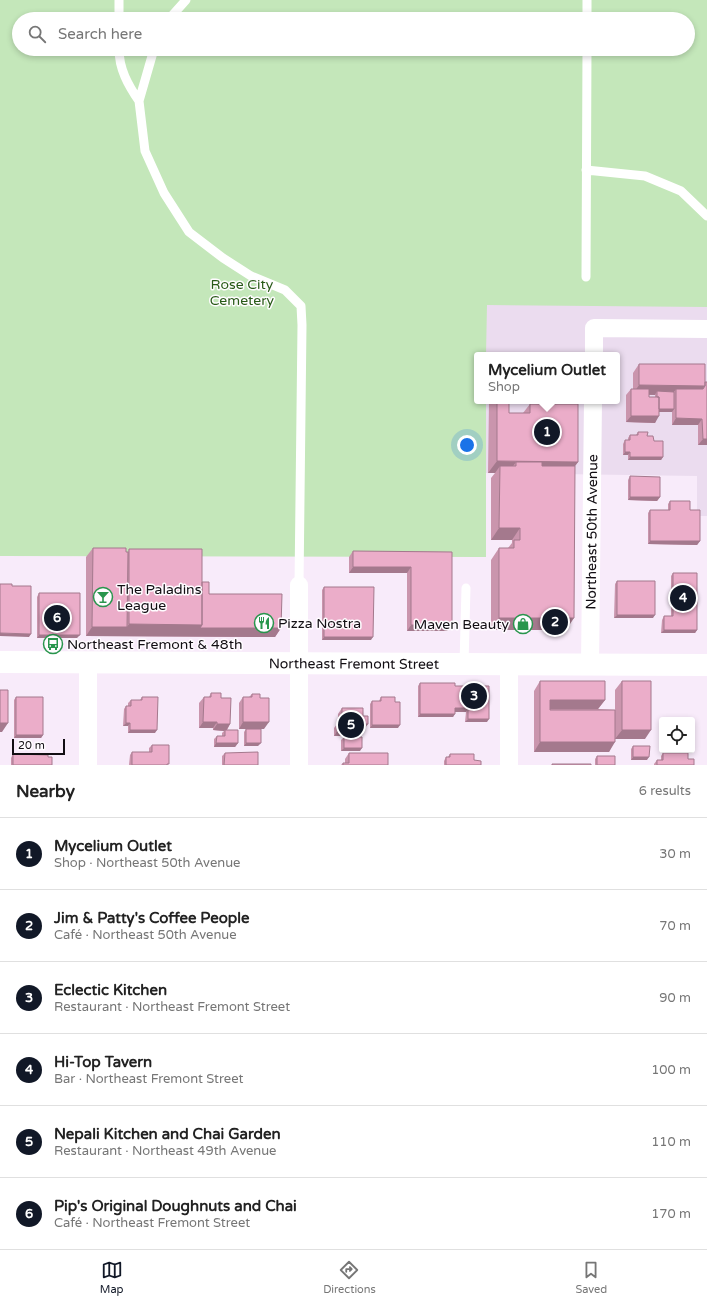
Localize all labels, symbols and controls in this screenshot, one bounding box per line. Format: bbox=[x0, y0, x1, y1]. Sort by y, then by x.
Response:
search box bbox=[12, 12, 695, 56]
icon: search bbox=[26, 23, 48, 45]
text: Search here bbox=[58, 25, 142, 43]
park label: Rose City Cemetery bbox=[210, 276, 275, 309]
popup bbox=[474, 352, 620, 404]
text: Mycelium Outlet bbox=[488, 361, 606, 379]
text: Shop bbox=[488, 379, 520, 395]
pin: 1 bbox=[534, 417, 560, 447]
your location bbox=[457, 435, 477, 455]
street label: Northeast 50th Avenue bbox=[583, 454, 601, 610]
place label: The Paladins League bbox=[117, 581, 202, 614]
pin: 4 bbox=[670, 583, 696, 613]
bar icon: The Paladins League bbox=[92, 586, 114, 608]
pin: 6 bbox=[44, 603, 70, 633]
pin: 2 bbox=[542, 607, 568, 637]
restaurant icon: Pizza Nostra bbox=[253, 612, 275, 634]
shop icon: Maven Beauty bbox=[512, 613, 534, 635]
place label: Pizza Nostra bbox=[278, 615, 361, 632]
place label: Maven Beauty bbox=[414, 616, 509, 633]
bus stop icon: Northeast Fremont & 48th bbox=[42, 633, 64, 655]
place label: Northeast Fremont & 48th bbox=[67, 636, 243, 653]
street label: Northeast Fremont Street bbox=[269, 655, 440, 673]
pin: 3 bbox=[461, 681, 487, 711]
pin: 5 bbox=[338, 710, 364, 740]
map controls bbox=[659, 717, 695, 753]
button: locate bbox=[659, 717, 695, 753]
scale bar bbox=[12, 737, 65, 756]
text: 20 m bbox=[18, 739, 45, 752]
text: Nearby bbox=[16, 781, 75, 802]
text: 6 results bbox=[639, 783, 691, 799]
text: Mycelium Outlet bbox=[54, 837, 172, 855]
text: 1 bbox=[25, 846, 33, 862]
text: 30 m bbox=[659, 846, 691, 862]
text: Shop · Northeast 50th Avenue bbox=[54, 855, 240, 871]
text: Jim & Patty's Coffee People bbox=[54, 909, 250, 927]
text: 2 bbox=[25, 918, 33, 934]
text: 70 m bbox=[659, 918, 691, 934]
text: Café · Northeast 50th Avenue bbox=[54, 927, 237, 943]
text: Eclectic Kitchen bbox=[54, 981, 167, 999]
text: 3 bbox=[25, 990, 33, 1006]
text: 90 m bbox=[659, 990, 691, 1006]
text: Restaurant · Northeast Fremont Street bbox=[54, 999, 290, 1015]
text: Hi-Top Tavern bbox=[54, 1053, 152, 1071]
text: 4 bbox=[25, 1062, 33, 1078]
text: 100 m bbox=[651, 1062, 691, 1078]
text: Bar · Northeast Fremont Street bbox=[54, 1071, 243, 1087]
text: Nepali Kitchen and Chai Garden bbox=[54, 1125, 281, 1143]
text: 5 bbox=[25, 1134, 33, 1150]
text: 110 m bbox=[651, 1134, 691, 1150]
text: Restaurant · Northeast 49th Avenue bbox=[54, 1143, 276, 1159]
text: Pip's Original Doughnuts and Chai bbox=[54, 1197, 297, 1215]
text: 6 bbox=[25, 1206, 33, 1222]
text: 170 m bbox=[651, 1206, 691, 1222]
text: Café · Northeast Fremont Street bbox=[54, 1215, 250, 1231]
tab: Map bbox=[100, 1259, 124, 1296]
tab: Directions bbox=[323, 1259, 376, 1296]
tab: Saved bbox=[575, 1259, 607, 1296]

